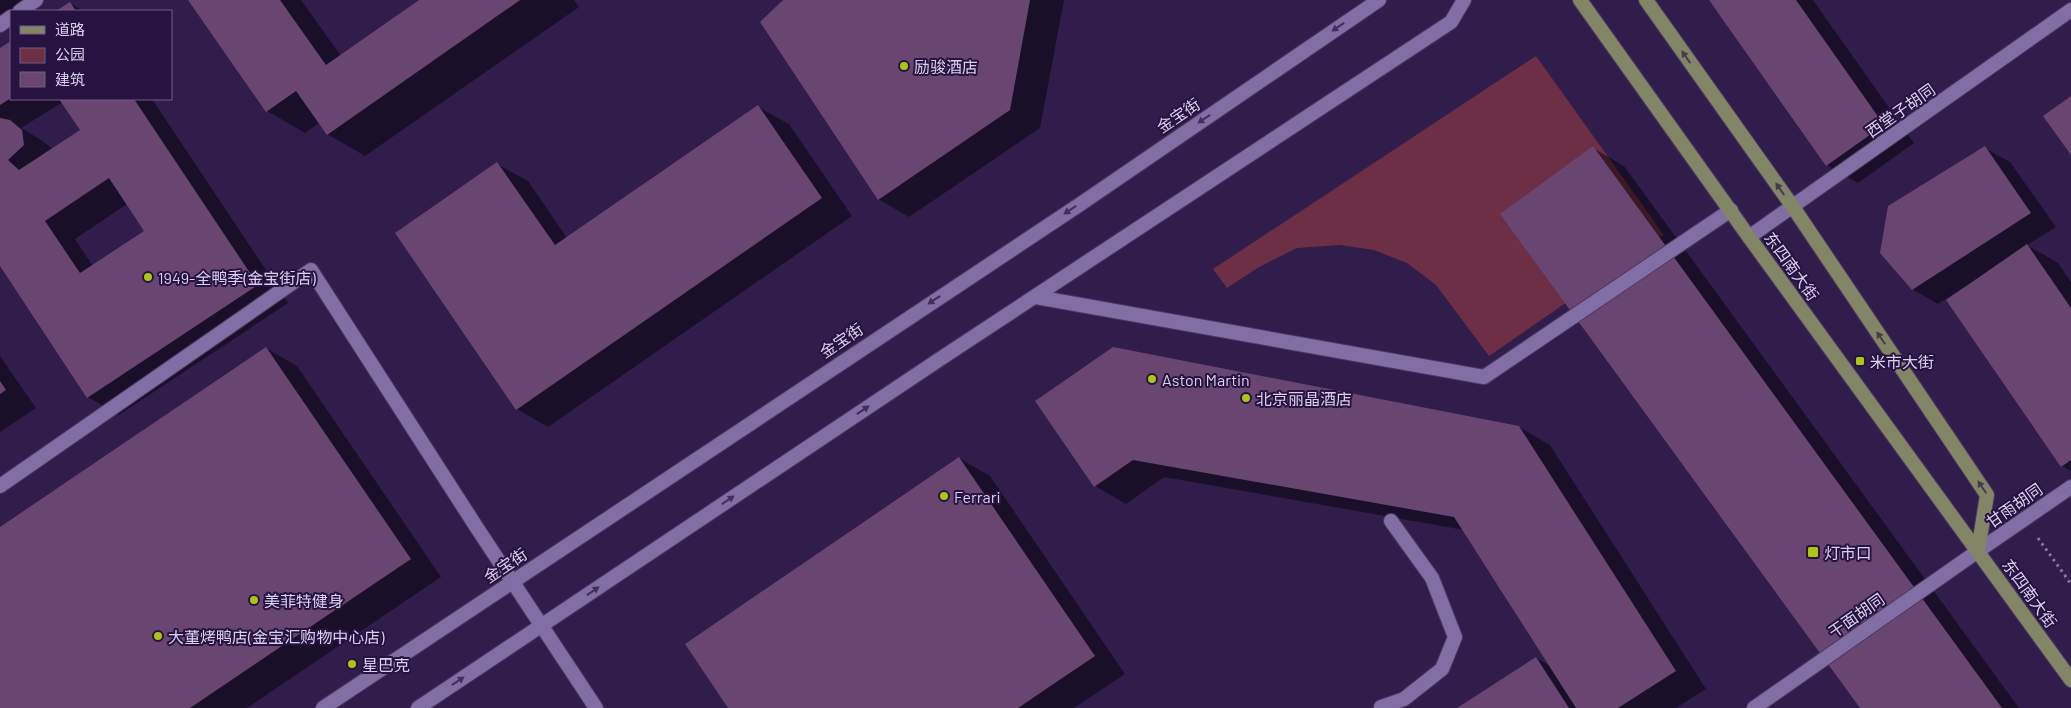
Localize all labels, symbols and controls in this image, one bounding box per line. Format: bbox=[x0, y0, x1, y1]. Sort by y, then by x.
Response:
legend bbox=[10, 10, 172, 100]
text: 道路 bbox=[55, 20, 85, 38]
one-way arrow bbox=[1332, 23, 1345, 32]
text: 公园 bbox=[55, 45, 85, 63]
one-way arrow bbox=[1681, 50, 1691, 64]
place label: 励骏酒店 bbox=[914, 57, 978, 76]
marker: 励骏酒店 bbox=[898, 60, 910, 72]
text: 建筑 bbox=[55, 70, 85, 88]
street label: 西堂子胡同 bbox=[1862, 79, 1938, 141]
street label: 金宝街 bbox=[1153, 94, 1203, 136]
one-way arrow bbox=[1197, 114, 1211, 124]
one-way arrow bbox=[1775, 183, 1786, 196]
one-way arrow bbox=[1063, 206, 1076, 215]
street label: 东四南大街 bbox=[1761, 228, 1823, 304]
place label: 1949-全鸭季(金宝街店) bbox=[158, 268, 317, 287]
marker: 1949-全鸭季(金宝街店) bbox=[142, 271, 154, 283]
one-way arrow bbox=[927, 295, 941, 304]
street label: 金宝街 bbox=[816, 319, 866, 361]
one-way arrow bbox=[1877, 331, 1886, 345]
place label: 米市大街 bbox=[1870, 352, 1934, 371]
marker: 米市大街 bbox=[1854, 355, 1866, 367]
place label: Aston Martin bbox=[1162, 370, 1250, 389]
marker: Aston Martin bbox=[1146, 373, 1158, 385]
place label: 北京丽晶酒店 bbox=[1256, 389, 1352, 408]
marker: 北京丽晶酒店 bbox=[1240, 392, 1252, 404]
one-way arrow bbox=[857, 405, 870, 415]
street label: 甘雨胡同 bbox=[1982, 479, 2046, 531]
one-way arrow bbox=[1977, 481, 1987, 494]
place label: Ferrari bbox=[954, 487, 1001, 506]
marker: Ferrari bbox=[938, 490, 950, 502]
one-way arrow bbox=[722, 495, 735, 505]
place label: 灯市口 bbox=[1824, 543, 1872, 562]
street label: 金宝街 bbox=[480, 544, 530, 586]
marker: 灯市口 bbox=[1806, 545, 1820, 559]
street label: 东四南大街 bbox=[1999, 555, 2061, 631]
one-way arrow bbox=[586, 586, 600, 595]
street label: 干面胡同 bbox=[1824, 589, 1888, 641]
place label: 美菲特健身 bbox=[264, 591, 344, 610]
marker: 美菲特健身 bbox=[248, 594, 260, 606]
place label: 大董烤鸭店(金宝汇购物中心店) bbox=[168, 627, 385, 646]
marker: 大董烤鸭店(金宝汇购物中心店) bbox=[152, 630, 164, 642]
place label: 星巴克 bbox=[362, 655, 410, 674]
marker: 星巴克 bbox=[346, 658, 358, 670]
one-way arrow bbox=[451, 676, 465, 686]

